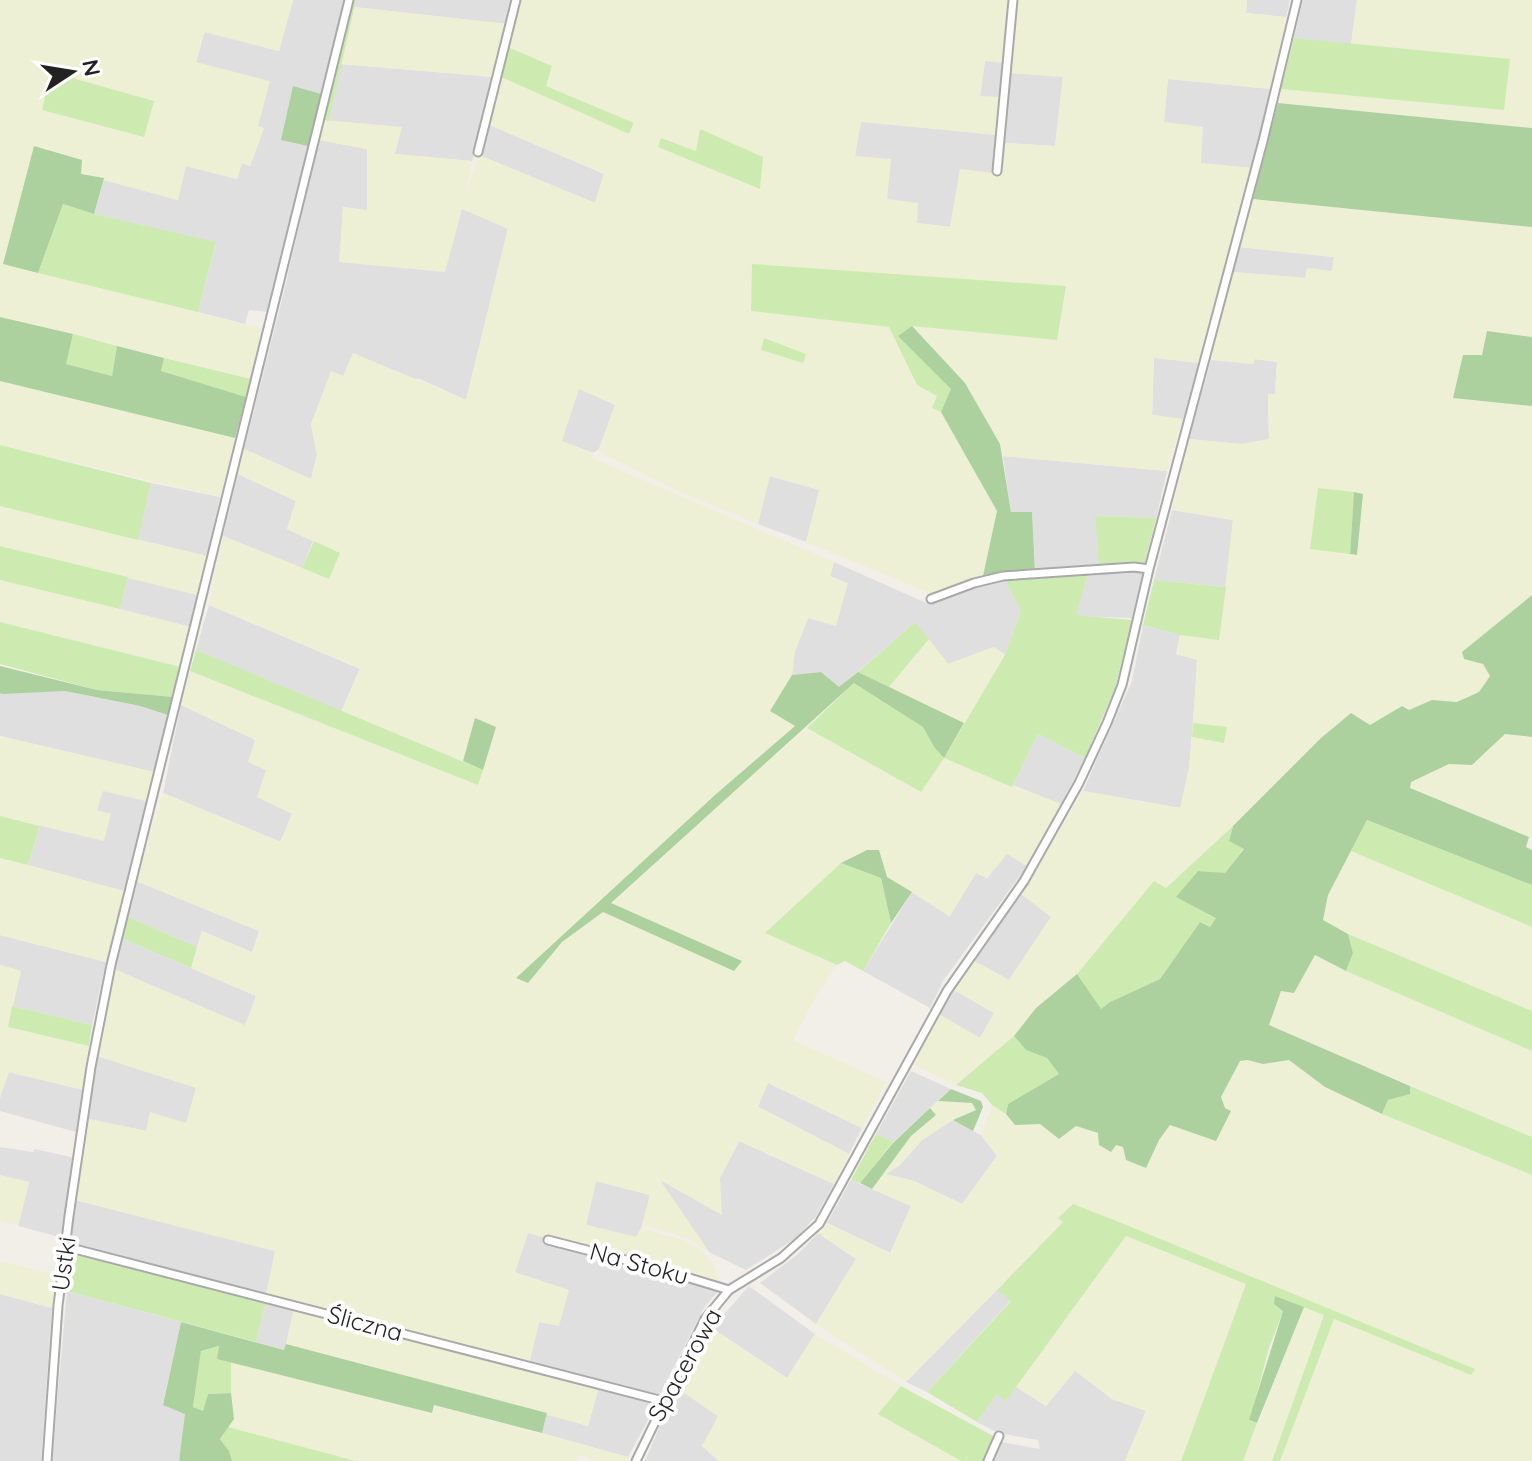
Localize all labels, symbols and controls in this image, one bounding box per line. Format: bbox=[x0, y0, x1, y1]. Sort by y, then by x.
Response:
north arrow bbox=[32, 32, 112, 112]
text: N bbox=[76, 57, 107, 79]
street label: Ustki bbox=[44, 1235, 82, 1293]
street label: Na Stoku bbox=[587, 1235, 692, 1291]
street label: Śliczna bbox=[324, 1299, 406, 1347]
street label: Spacerowa bbox=[641, 1303, 727, 1426]

